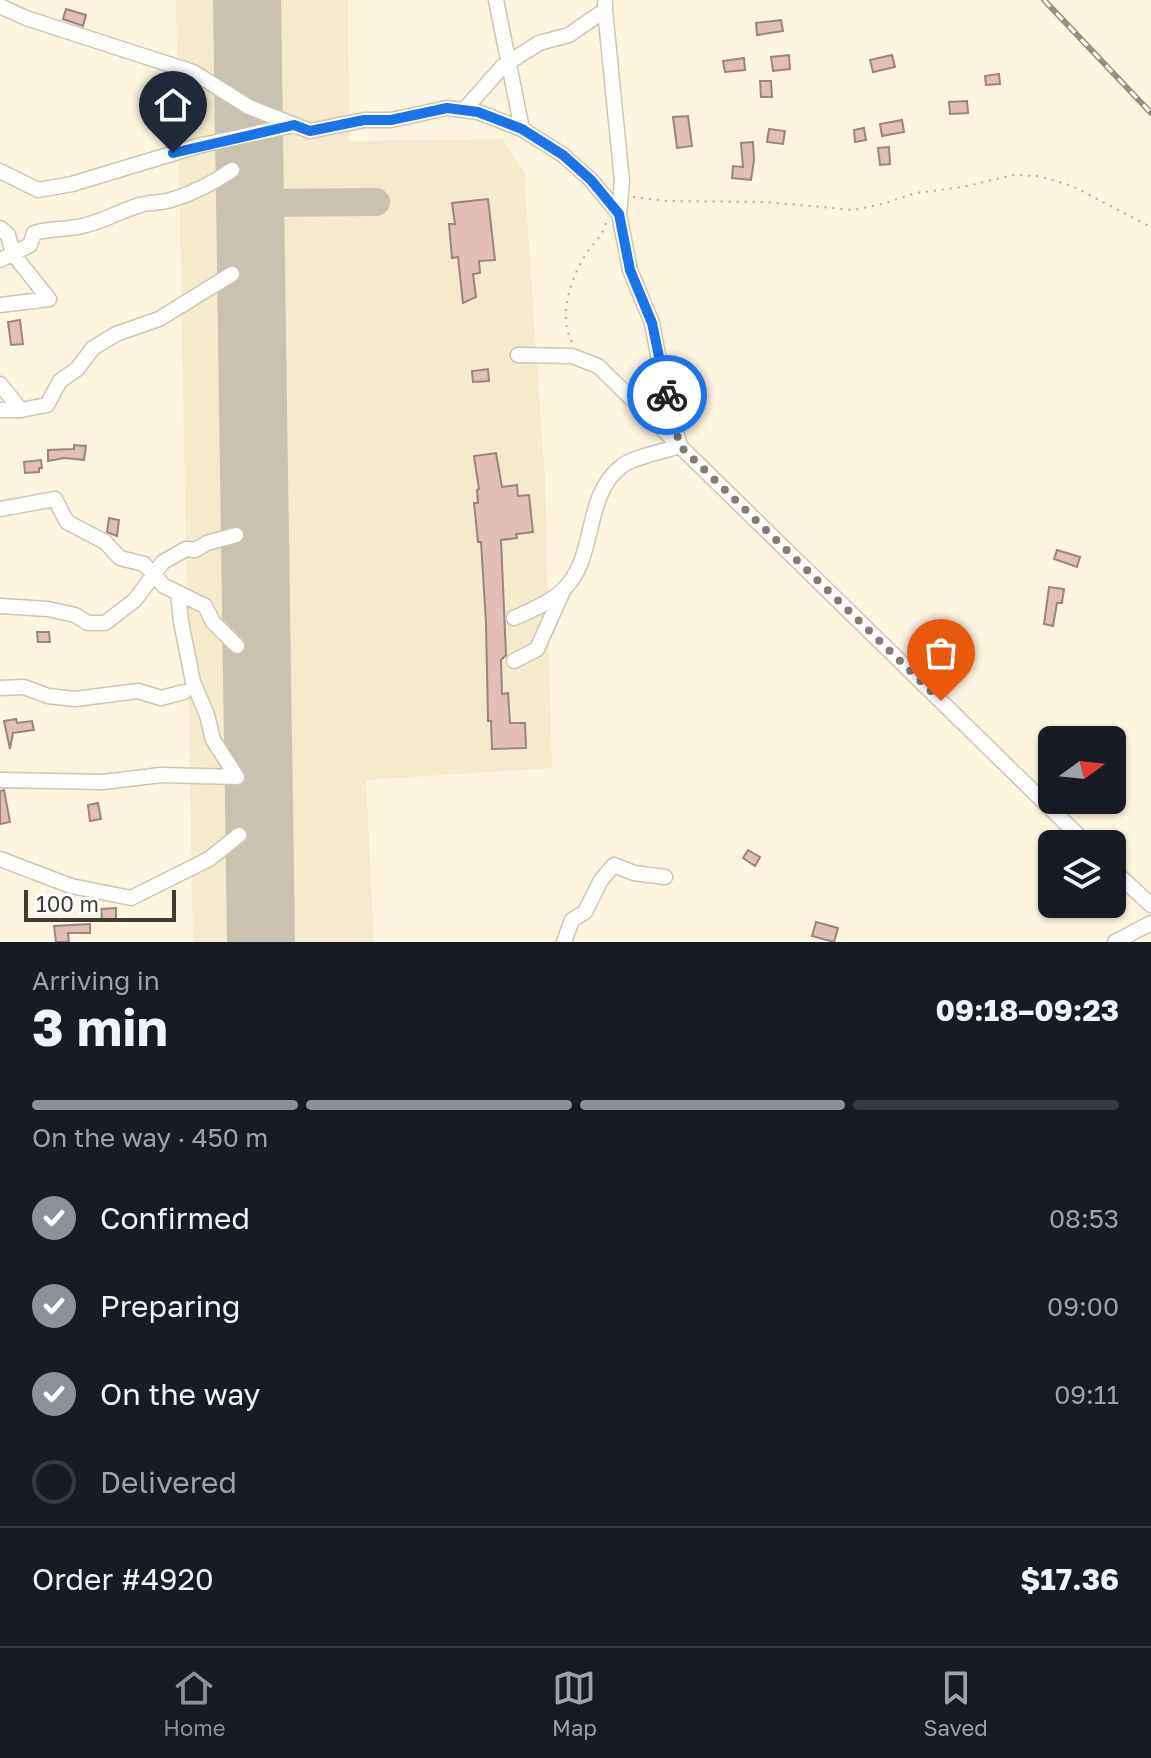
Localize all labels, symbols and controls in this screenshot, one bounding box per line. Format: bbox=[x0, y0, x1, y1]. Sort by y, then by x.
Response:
pin bbox=[139, 71, 207, 153]
icon: home bbox=[151, 83, 195, 127]
courier bbox=[627, 355, 707, 435]
icon: bike bbox=[645, 373, 689, 417]
pin bbox=[907, 619, 975, 701]
icon: bag bbox=[919, 631, 963, 675]
north arrow bbox=[1038, 726, 1126, 814]
map controls bbox=[1038, 726, 1126, 918]
button: layers bbox=[1038, 830, 1126, 918]
scale bar bbox=[24, 886, 176, 922]
text: 100 m bbox=[36, 890, 99, 917]
text: Arriving in bbox=[32, 965, 160, 996]
text: 09:18–09:23 bbox=[936, 992, 1119, 1028]
text: 3 min bbox=[32, 995, 168, 1057]
text: On the way · 450 m bbox=[32, 1122, 268, 1153]
icon: check bbox=[32, 1196, 76, 1240]
text: Confirmed bbox=[100, 1200, 250, 1236]
text: 08:53 bbox=[1049, 1203, 1119, 1234]
icon: check bbox=[32, 1284, 76, 1328]
text: Preparing bbox=[100, 1288, 241, 1324]
text: 09:00 bbox=[1047, 1291, 1119, 1322]
icon: check bbox=[32, 1372, 76, 1416]
text: On the way bbox=[100, 1376, 260, 1412]
text: 09:11 bbox=[1054, 1379, 1119, 1410]
text: Delivered bbox=[100, 1464, 237, 1500]
text: Order #4920 bbox=[32, 1561, 214, 1597]
text: $17.36 bbox=[1020, 1561, 1119, 1597]
tab: Home bbox=[163, 1666, 225, 1741]
tab: Map bbox=[552, 1666, 597, 1741]
tab: Saved bbox=[923, 1666, 988, 1741]

